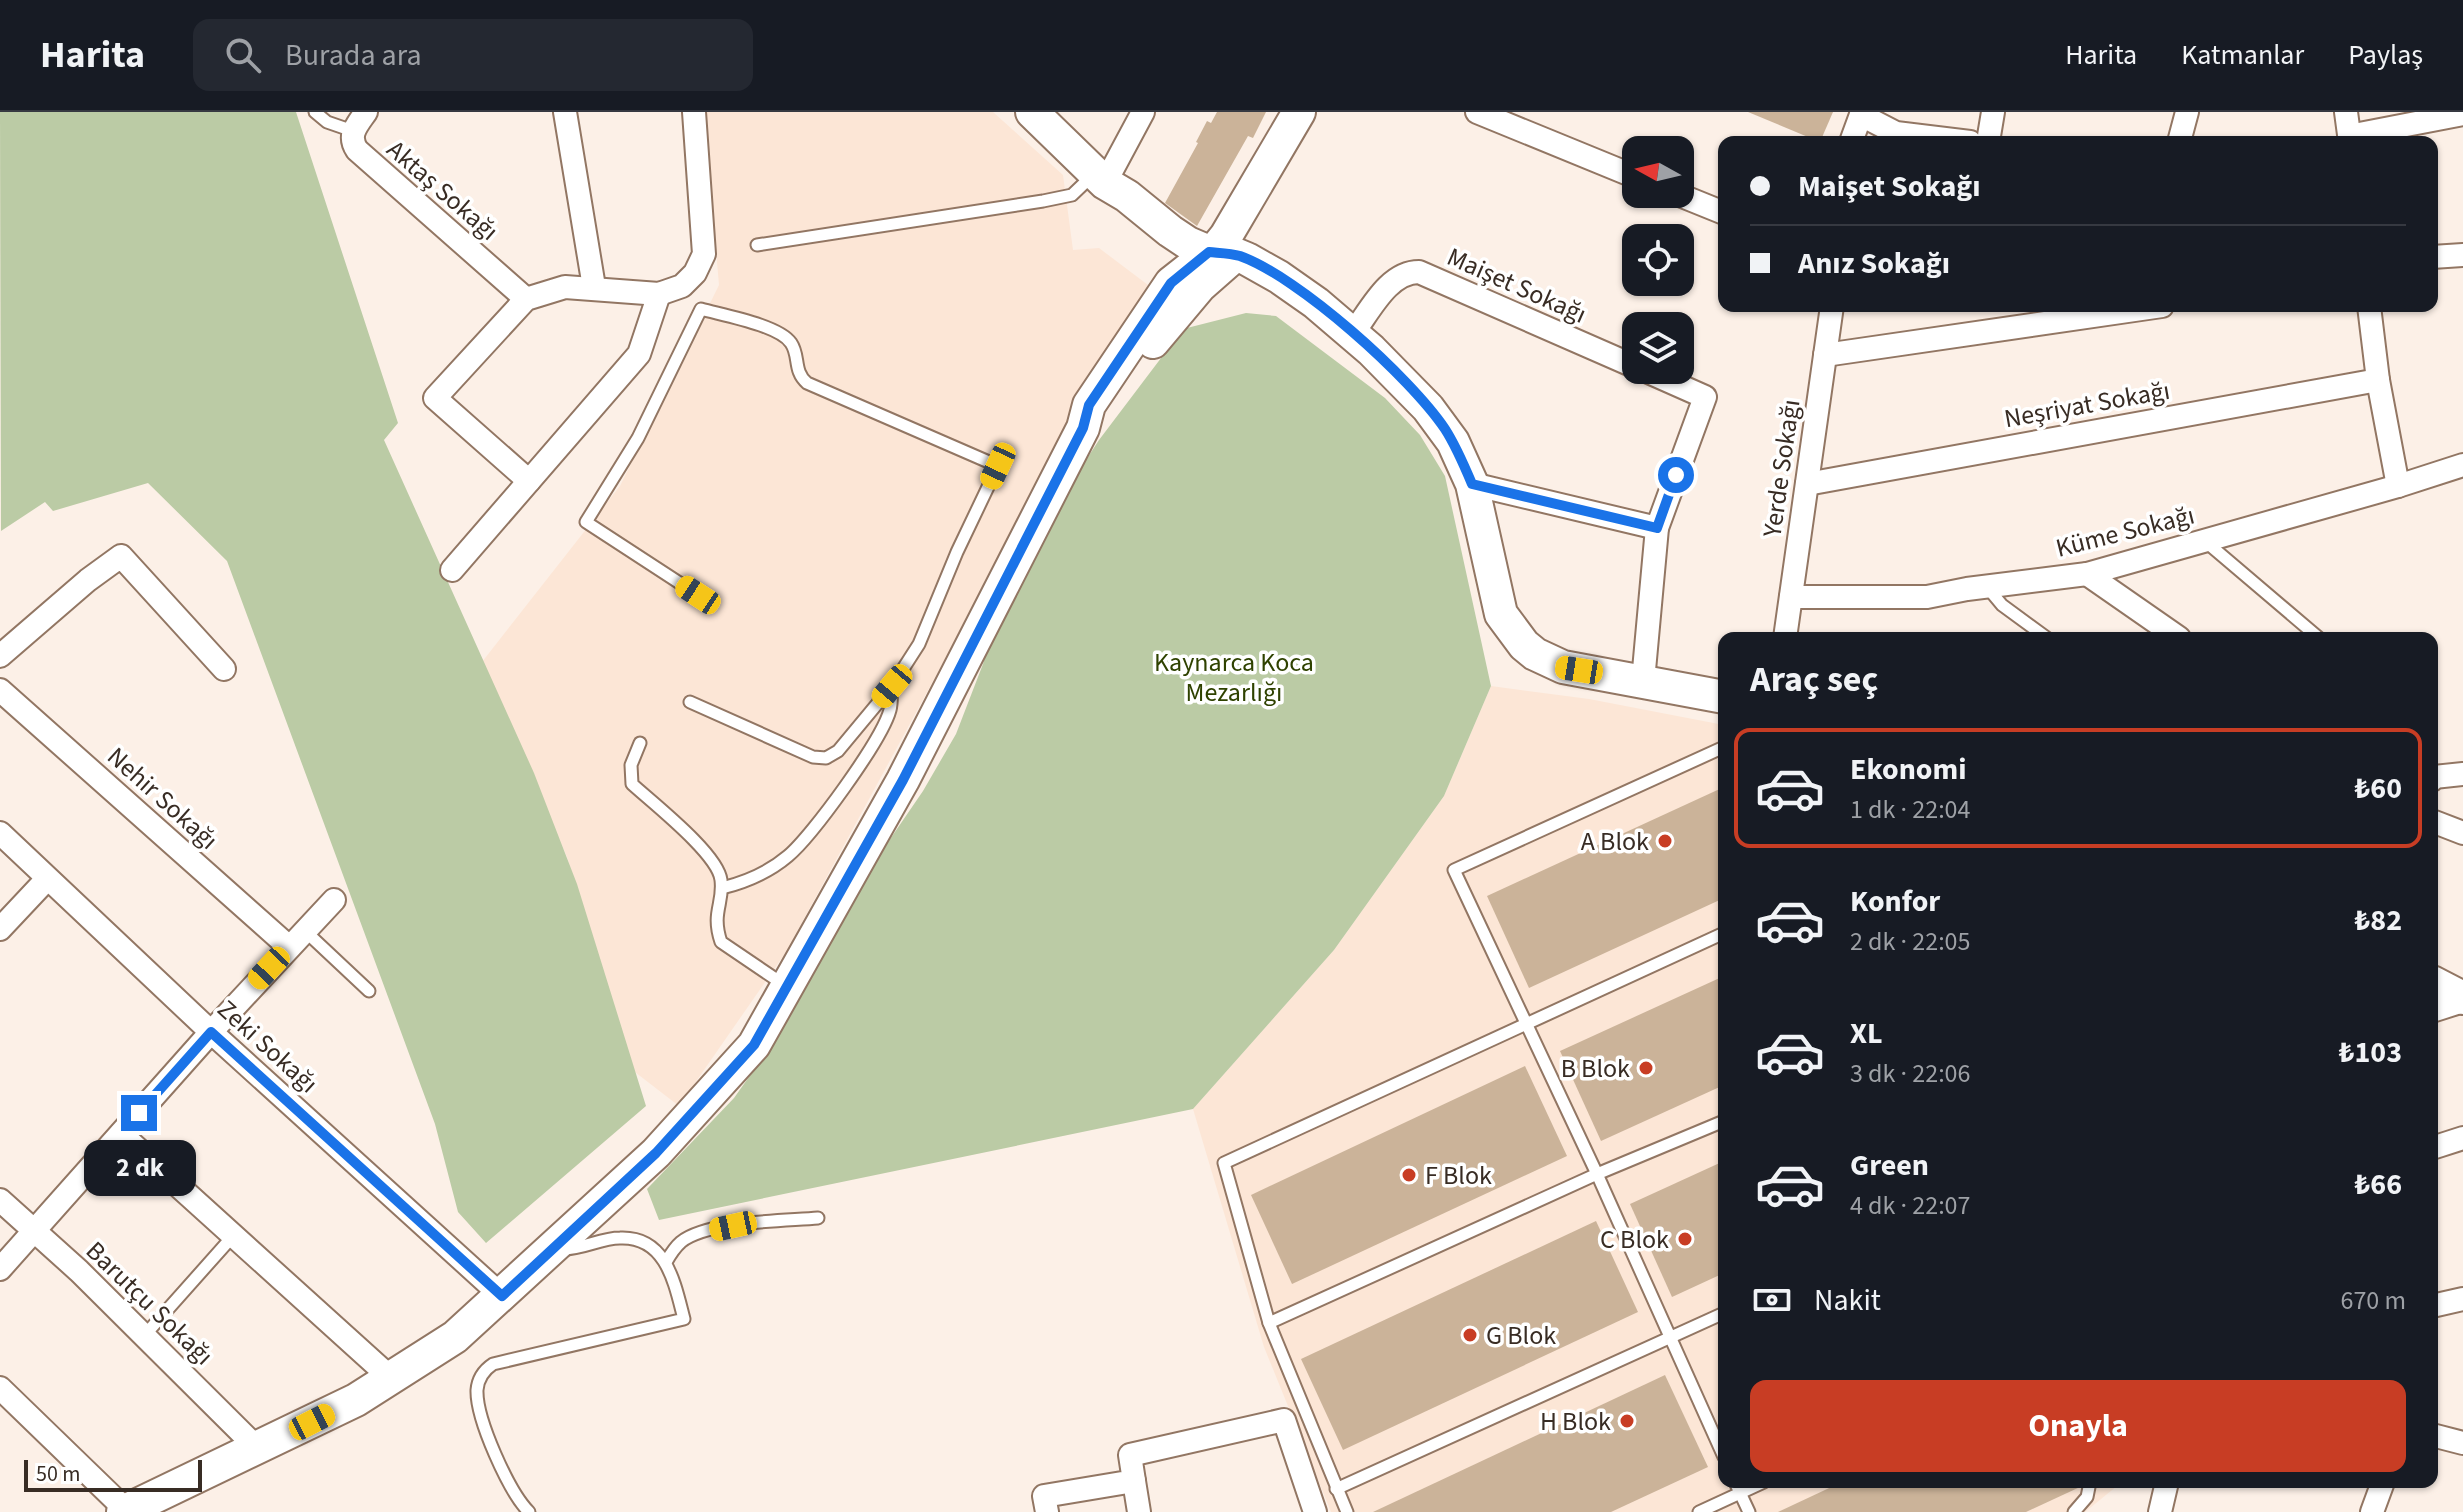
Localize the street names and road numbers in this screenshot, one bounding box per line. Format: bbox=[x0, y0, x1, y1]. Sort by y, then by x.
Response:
street label: Aktaş Sokağı bbox=[379, 131, 507, 249]
street label: Maişet Sokağı bbox=[1441, 238, 1592, 333]
street label: Neşriyat Sokağı bbox=[2001, 372, 2173, 437]
street label: Yerde Sokağı bbox=[1753, 397, 1809, 540]
street label: Küme Sokağı bbox=[2052, 496, 2198, 567]
street label: Nehir Sokağı bbox=[99, 739, 226, 858]
street label: Zeki Sokağı bbox=[209, 991, 326, 1102]
street label: Barutçu Sokağı bbox=[78, 1233, 222, 1374]

